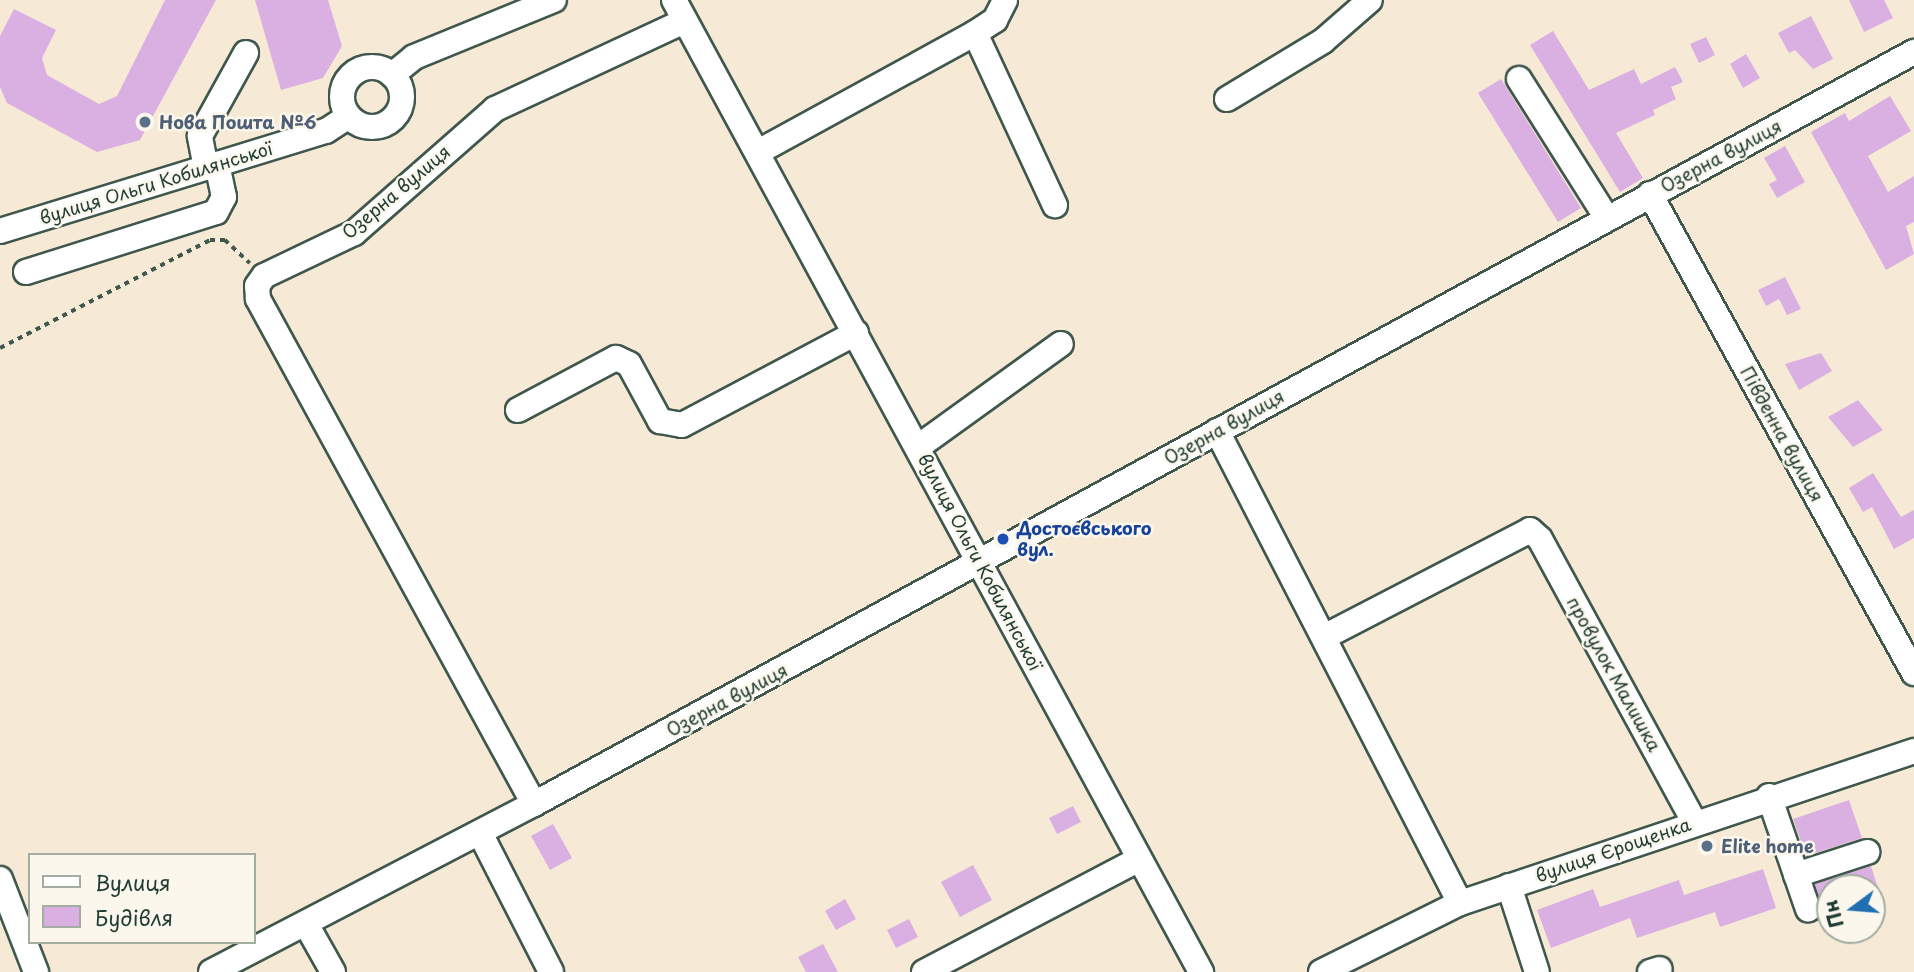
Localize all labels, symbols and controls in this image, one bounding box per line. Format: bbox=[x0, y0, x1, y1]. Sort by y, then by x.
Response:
place label: Нова Пошта №6 bbox=[159, 111, 318, 133]
marker: Нова Пошта №6 bbox=[137, 114, 153, 130]
street label: Озерна вулиця bbox=[1656, 115, 1786, 197]
street label: вулиця Ольги Кобилянської bbox=[37, 137, 275, 229]
street label: Озерна вулиця bbox=[337, 140, 455, 244]
street label: Південна вулиця bbox=[1736, 362, 1828, 506]
street label: Озерна вулиця bbox=[1160, 385, 1288, 469]
street label: вулиця Ольги Кобилянської bbox=[913, 450, 1047, 674]
place label: Достоєвського вул. bbox=[1017, 518, 1151, 560]
marker: Достоєвського вул. bbox=[995, 531, 1011, 547]
street label: провулок Малишка bbox=[1562, 592, 1666, 756]
street label: Озерна вулиця bbox=[662, 659, 792, 741]
street label: вулиця Єрощенка bbox=[1532, 813, 1694, 887]
place label: Elite home bbox=[1721, 835, 1815, 857]
marker: Elite home bbox=[1699, 838, 1715, 854]
legend bbox=[28, 853, 256, 944]
text: Вулиця bbox=[95, 866, 171, 898]
north arrow bbox=[1816, 874, 1886, 944]
text: Пн bbox=[1815, 897, 1850, 931]
text: Будівля bbox=[95, 901, 173, 933]

